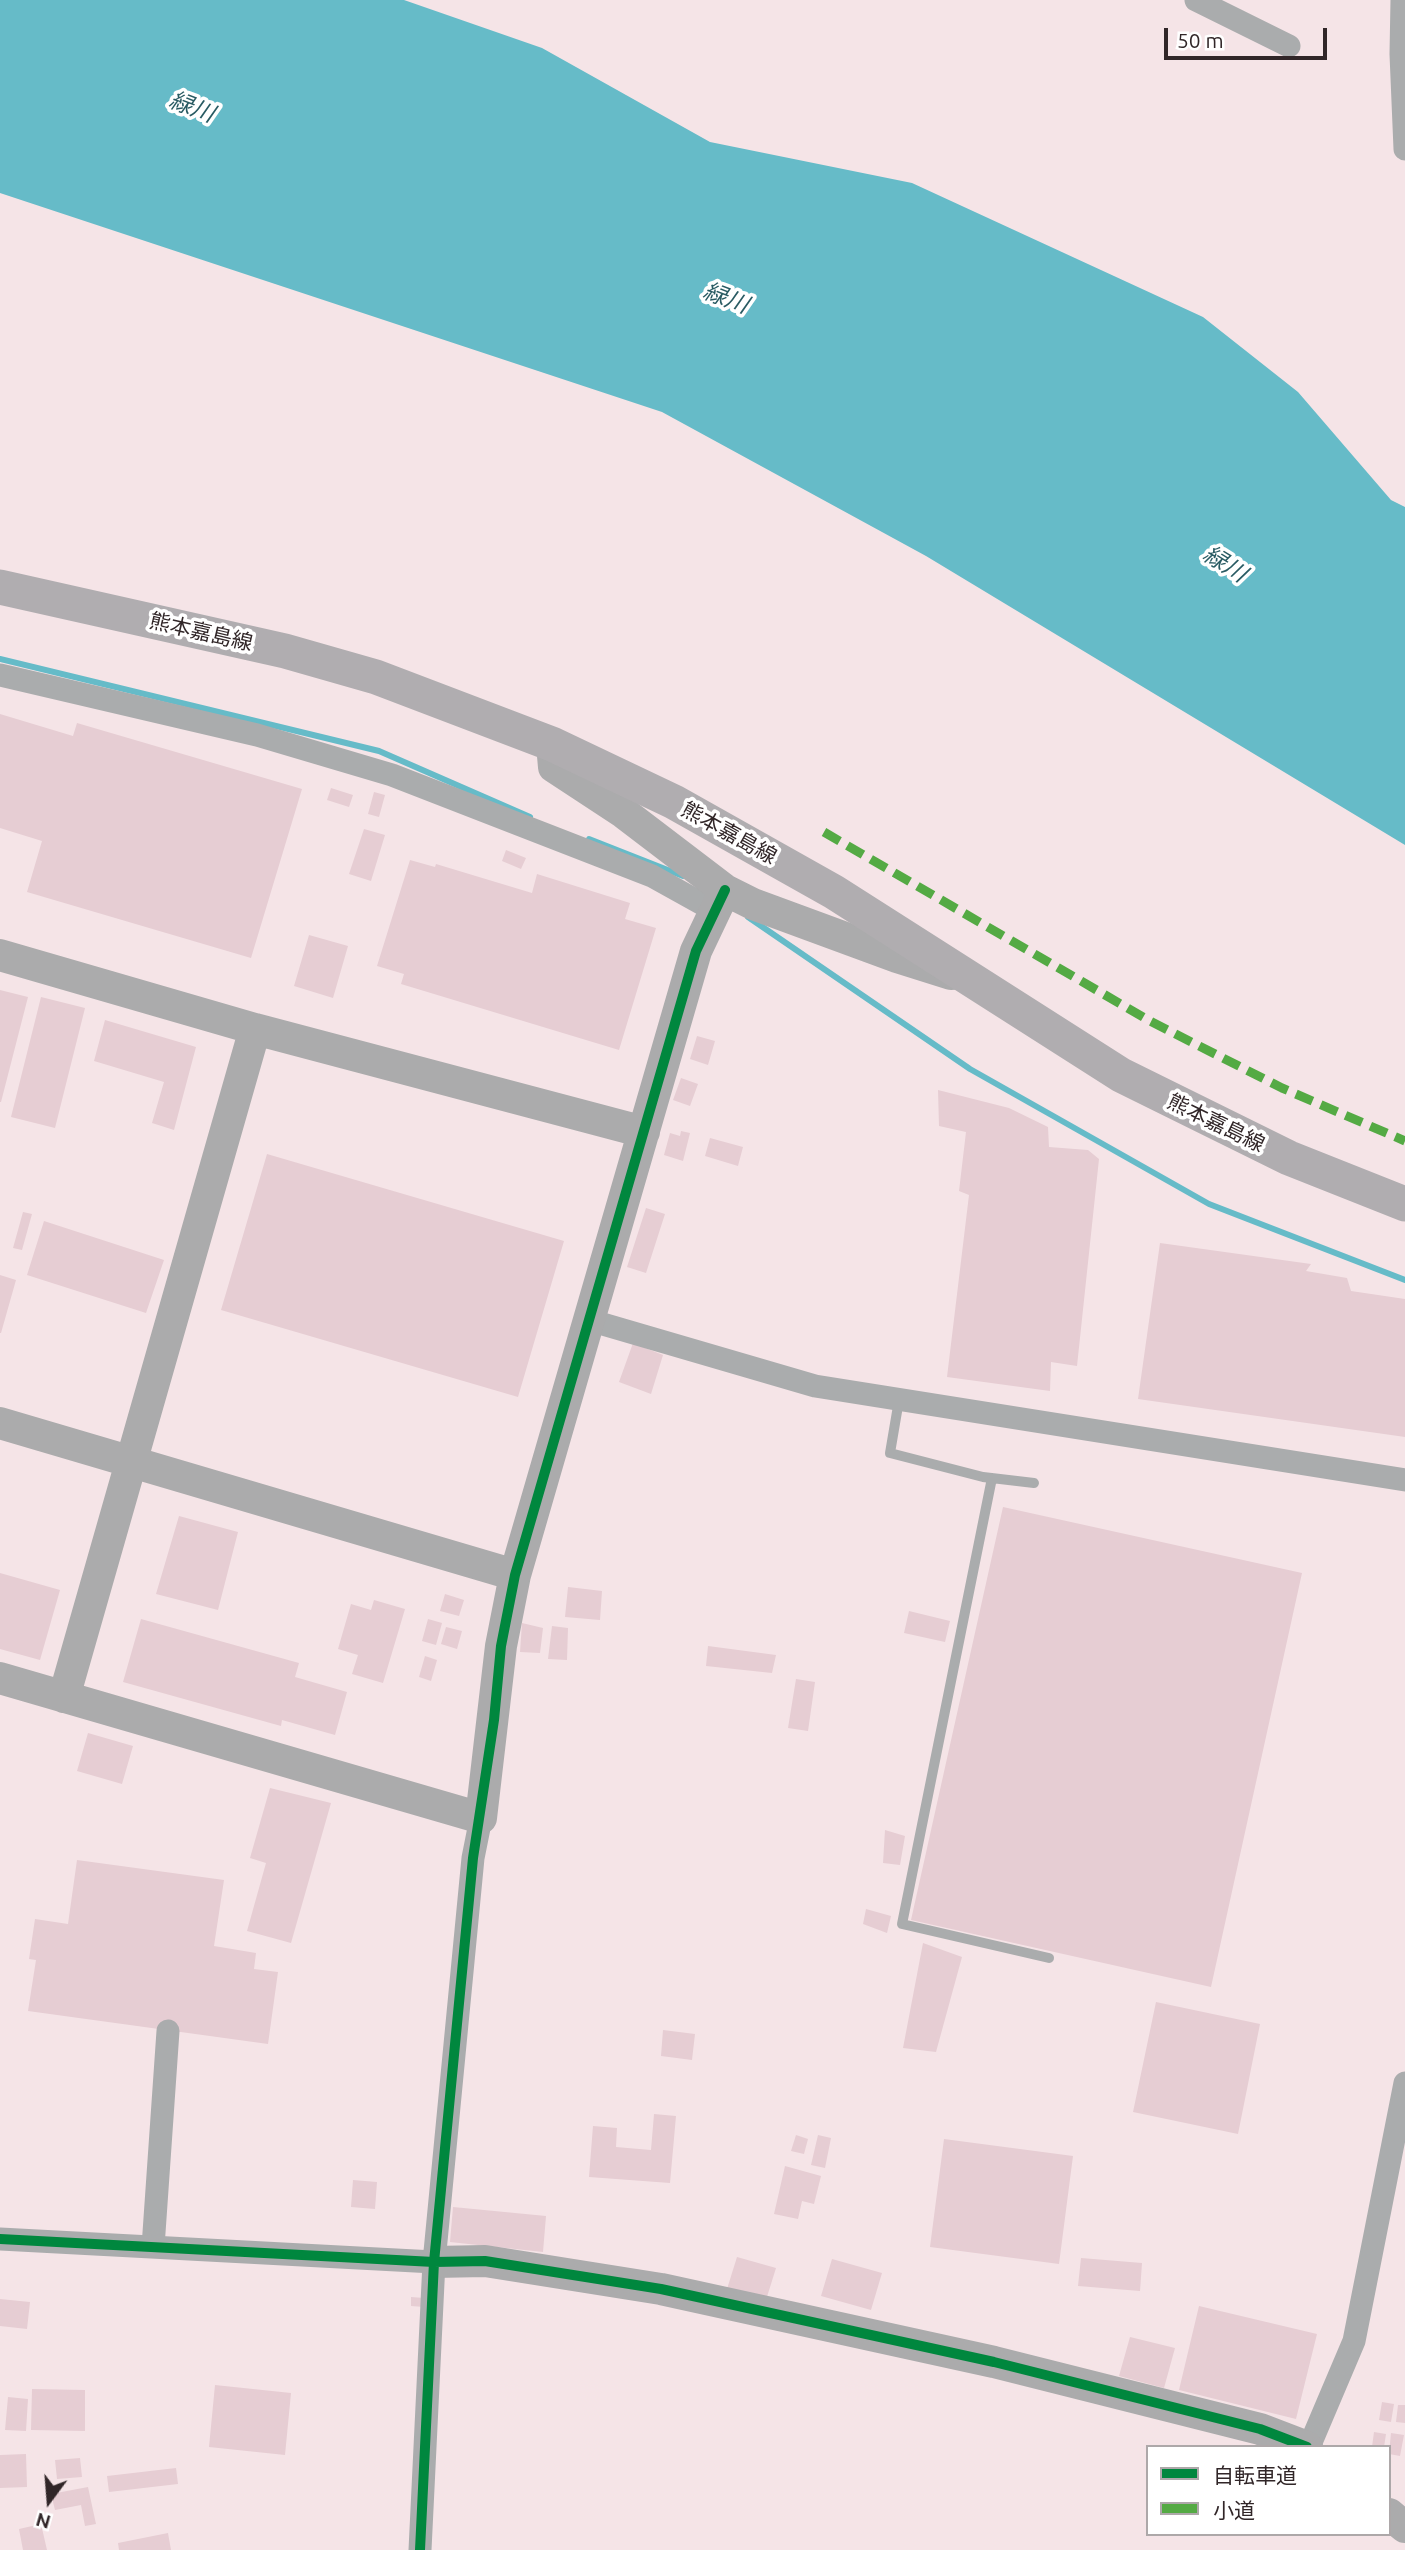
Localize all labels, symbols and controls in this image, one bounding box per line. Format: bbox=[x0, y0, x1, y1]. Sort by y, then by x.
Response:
scale bar bbox=[1167, 14, 1330, 58]
text: 50 m bbox=[1177, 28, 1224, 52]
water label: 緑川 bbox=[166, 86, 218, 128]
water label: 緑川 bbox=[700, 277, 752, 319]
water label: 緑川 bbox=[1198, 540, 1252, 588]
street label: 熊本嘉島線 bbox=[147, 608, 255, 656]
street label: 熊本嘉島線 bbox=[677, 797, 781, 869]
street label: 熊本嘉島線 bbox=[1163, 1089, 1269, 1157]
legend bbox=[1146, 2445, 1391, 2536]
text: 自転車道 bbox=[1213, 2463, 1297, 2487]
north arrow bbox=[14, 2466, 84, 2536]
text: 小道 bbox=[1213, 2498, 1255, 2522]
text: N bbox=[33, 2509, 53, 2534]

